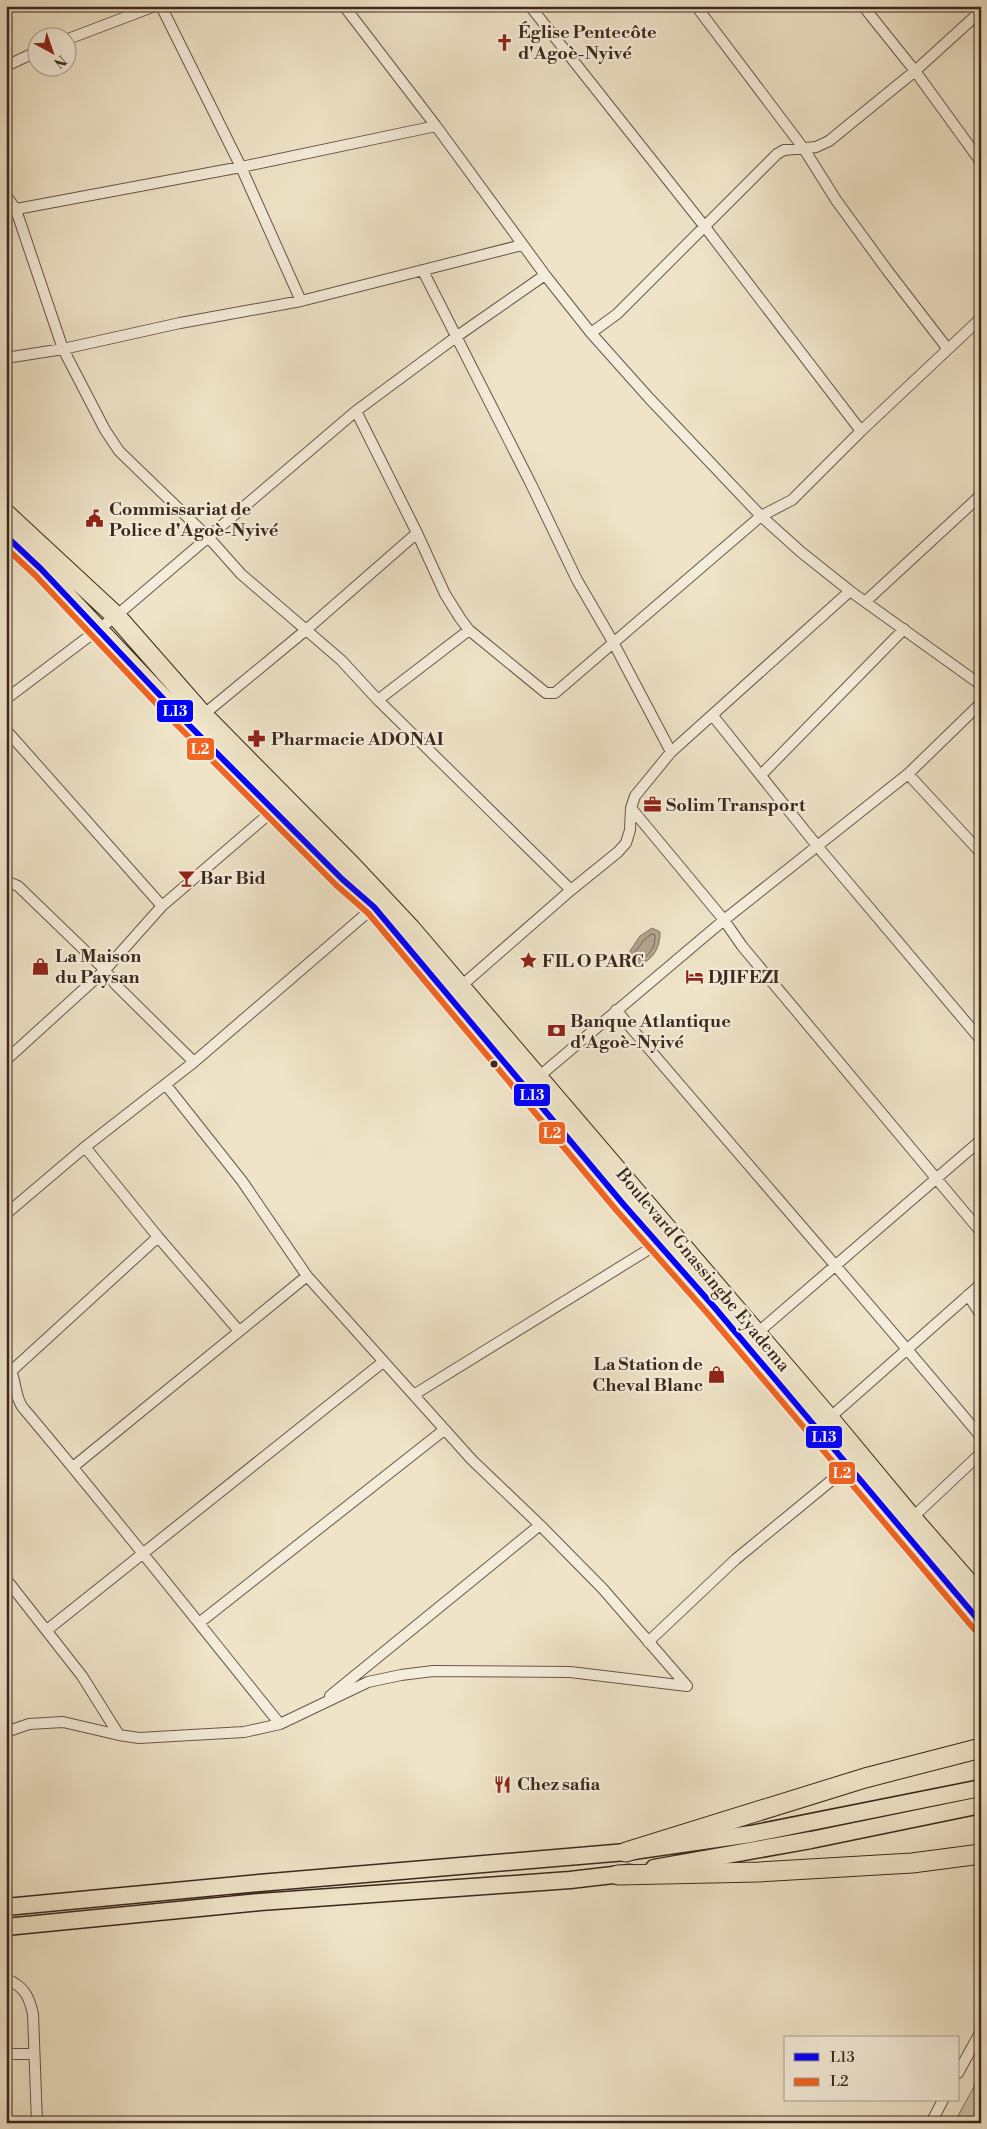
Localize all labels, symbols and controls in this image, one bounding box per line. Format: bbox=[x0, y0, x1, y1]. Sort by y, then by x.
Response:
place label: Église Pentecôte d'Agoè-Nyivé bbox=[518, 21, 657, 65]
north arrow bbox=[28, 28, 78, 78]
church icon: Église Pentecôte d'Agoè-Nyivé bbox=[494, 32, 514, 52]
text: N bbox=[50, 51, 70, 72]
place label: Commissariat de Police d'Agoè-Nyivé bbox=[109, 498, 279, 542]
public building icon: Commissariat de Police d'Agoè-Nyivé bbox=[85, 509, 105, 529]
line badge: L13 bbox=[156, 699, 194, 723]
text: L13 bbox=[163, 703, 187, 721]
place label: Pharmacie ADONAI bbox=[271, 728, 444, 751]
pharmacy icon: Pharmacie ADONAI bbox=[247, 729, 267, 749]
line badge: L2 bbox=[186, 737, 215, 761]
text: L2 bbox=[191, 741, 209, 759]
place label: Solim Transport bbox=[666, 794, 806, 817]
office icon: Solim Transport bbox=[642, 795, 662, 815]
place label: Bar Bid bbox=[200, 867, 266, 890]
bar icon: Bar Bid bbox=[176, 868, 196, 888]
place label: La Maison du Paysan bbox=[55, 945, 141, 989]
place label: FIL O PARC bbox=[542, 950, 644, 973]
place icon: FIL O PARC bbox=[518, 951, 538, 971]
shop icon: La Maison du Paysan bbox=[31, 956, 51, 976]
place label: DJIFEZI bbox=[708, 966, 780, 989]
hotel icon: DJIFEZI bbox=[684, 967, 704, 987]
place label: Banque Atlantique d'Agoè-Nyivé bbox=[570, 1010, 731, 1054]
bank icon: Banque Atlantique d'Agoè-Nyivé bbox=[546, 1021, 566, 1041]
unlabelled marker bbox=[489, 1059, 499, 1069]
line badge: L13 bbox=[513, 1083, 551, 1107]
text: L13 bbox=[520, 1087, 544, 1105]
line badge: L2 bbox=[538, 1121, 566, 1145]
text: L2 bbox=[543, 1125, 561, 1143]
street label: Boulevard Gnassingbe Eyadema bbox=[610, 1163, 796, 1377]
place label: La Station de Cheval Blanc bbox=[592, 1353, 703, 1397]
shop icon: La Station de Cheval Blanc bbox=[707, 1364, 727, 1384]
line badge: L13 bbox=[805, 1425, 843, 1449]
text: L13 bbox=[812, 1429, 836, 1447]
line badge: L2 bbox=[828, 1461, 856, 1485]
text: L2 bbox=[833, 1465, 851, 1483]
place label: Chez safia bbox=[517, 1773, 601, 1796]
restaurant icon: Chez safia bbox=[493, 1774, 513, 1794]
legend bbox=[784, 2036, 960, 2102]
text: L13 bbox=[830, 2048, 855, 2067]
text: L2 bbox=[830, 2072, 848, 2091]

